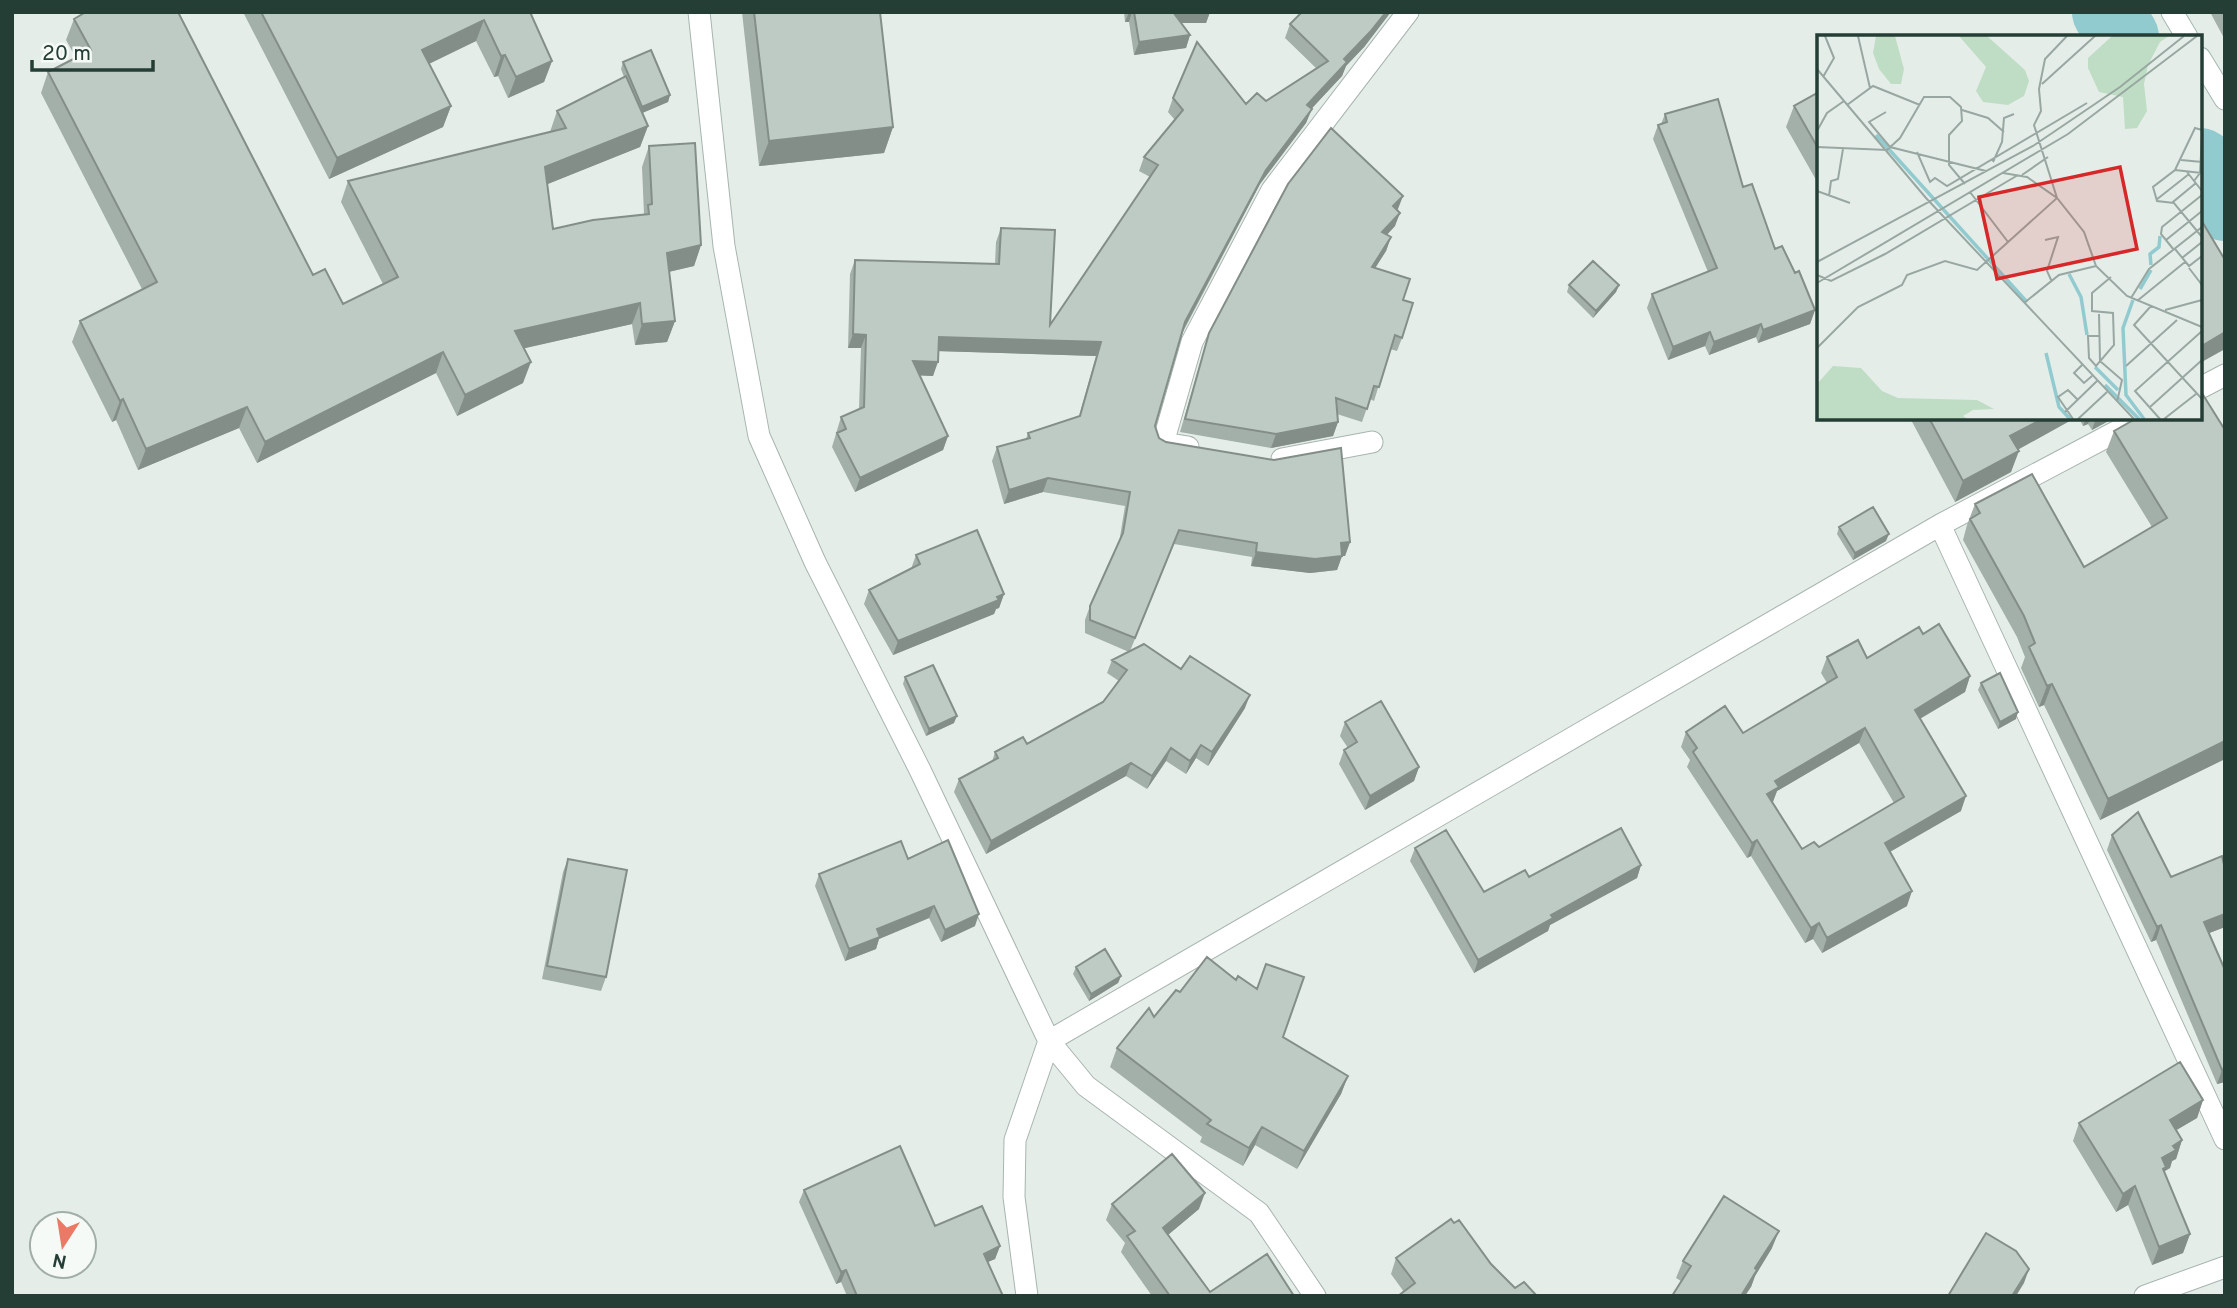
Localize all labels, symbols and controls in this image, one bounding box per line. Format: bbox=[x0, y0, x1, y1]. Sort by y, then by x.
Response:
scale bar bbox=[32, 28, 152, 72]
inset map bbox=[1817, 35, 2202, 420]
text: 20 m bbox=[42, 41, 91, 68]
north arrow bbox=[28, 1210, 98, 1280]
text: N bbox=[51, 1247, 69, 1273]

